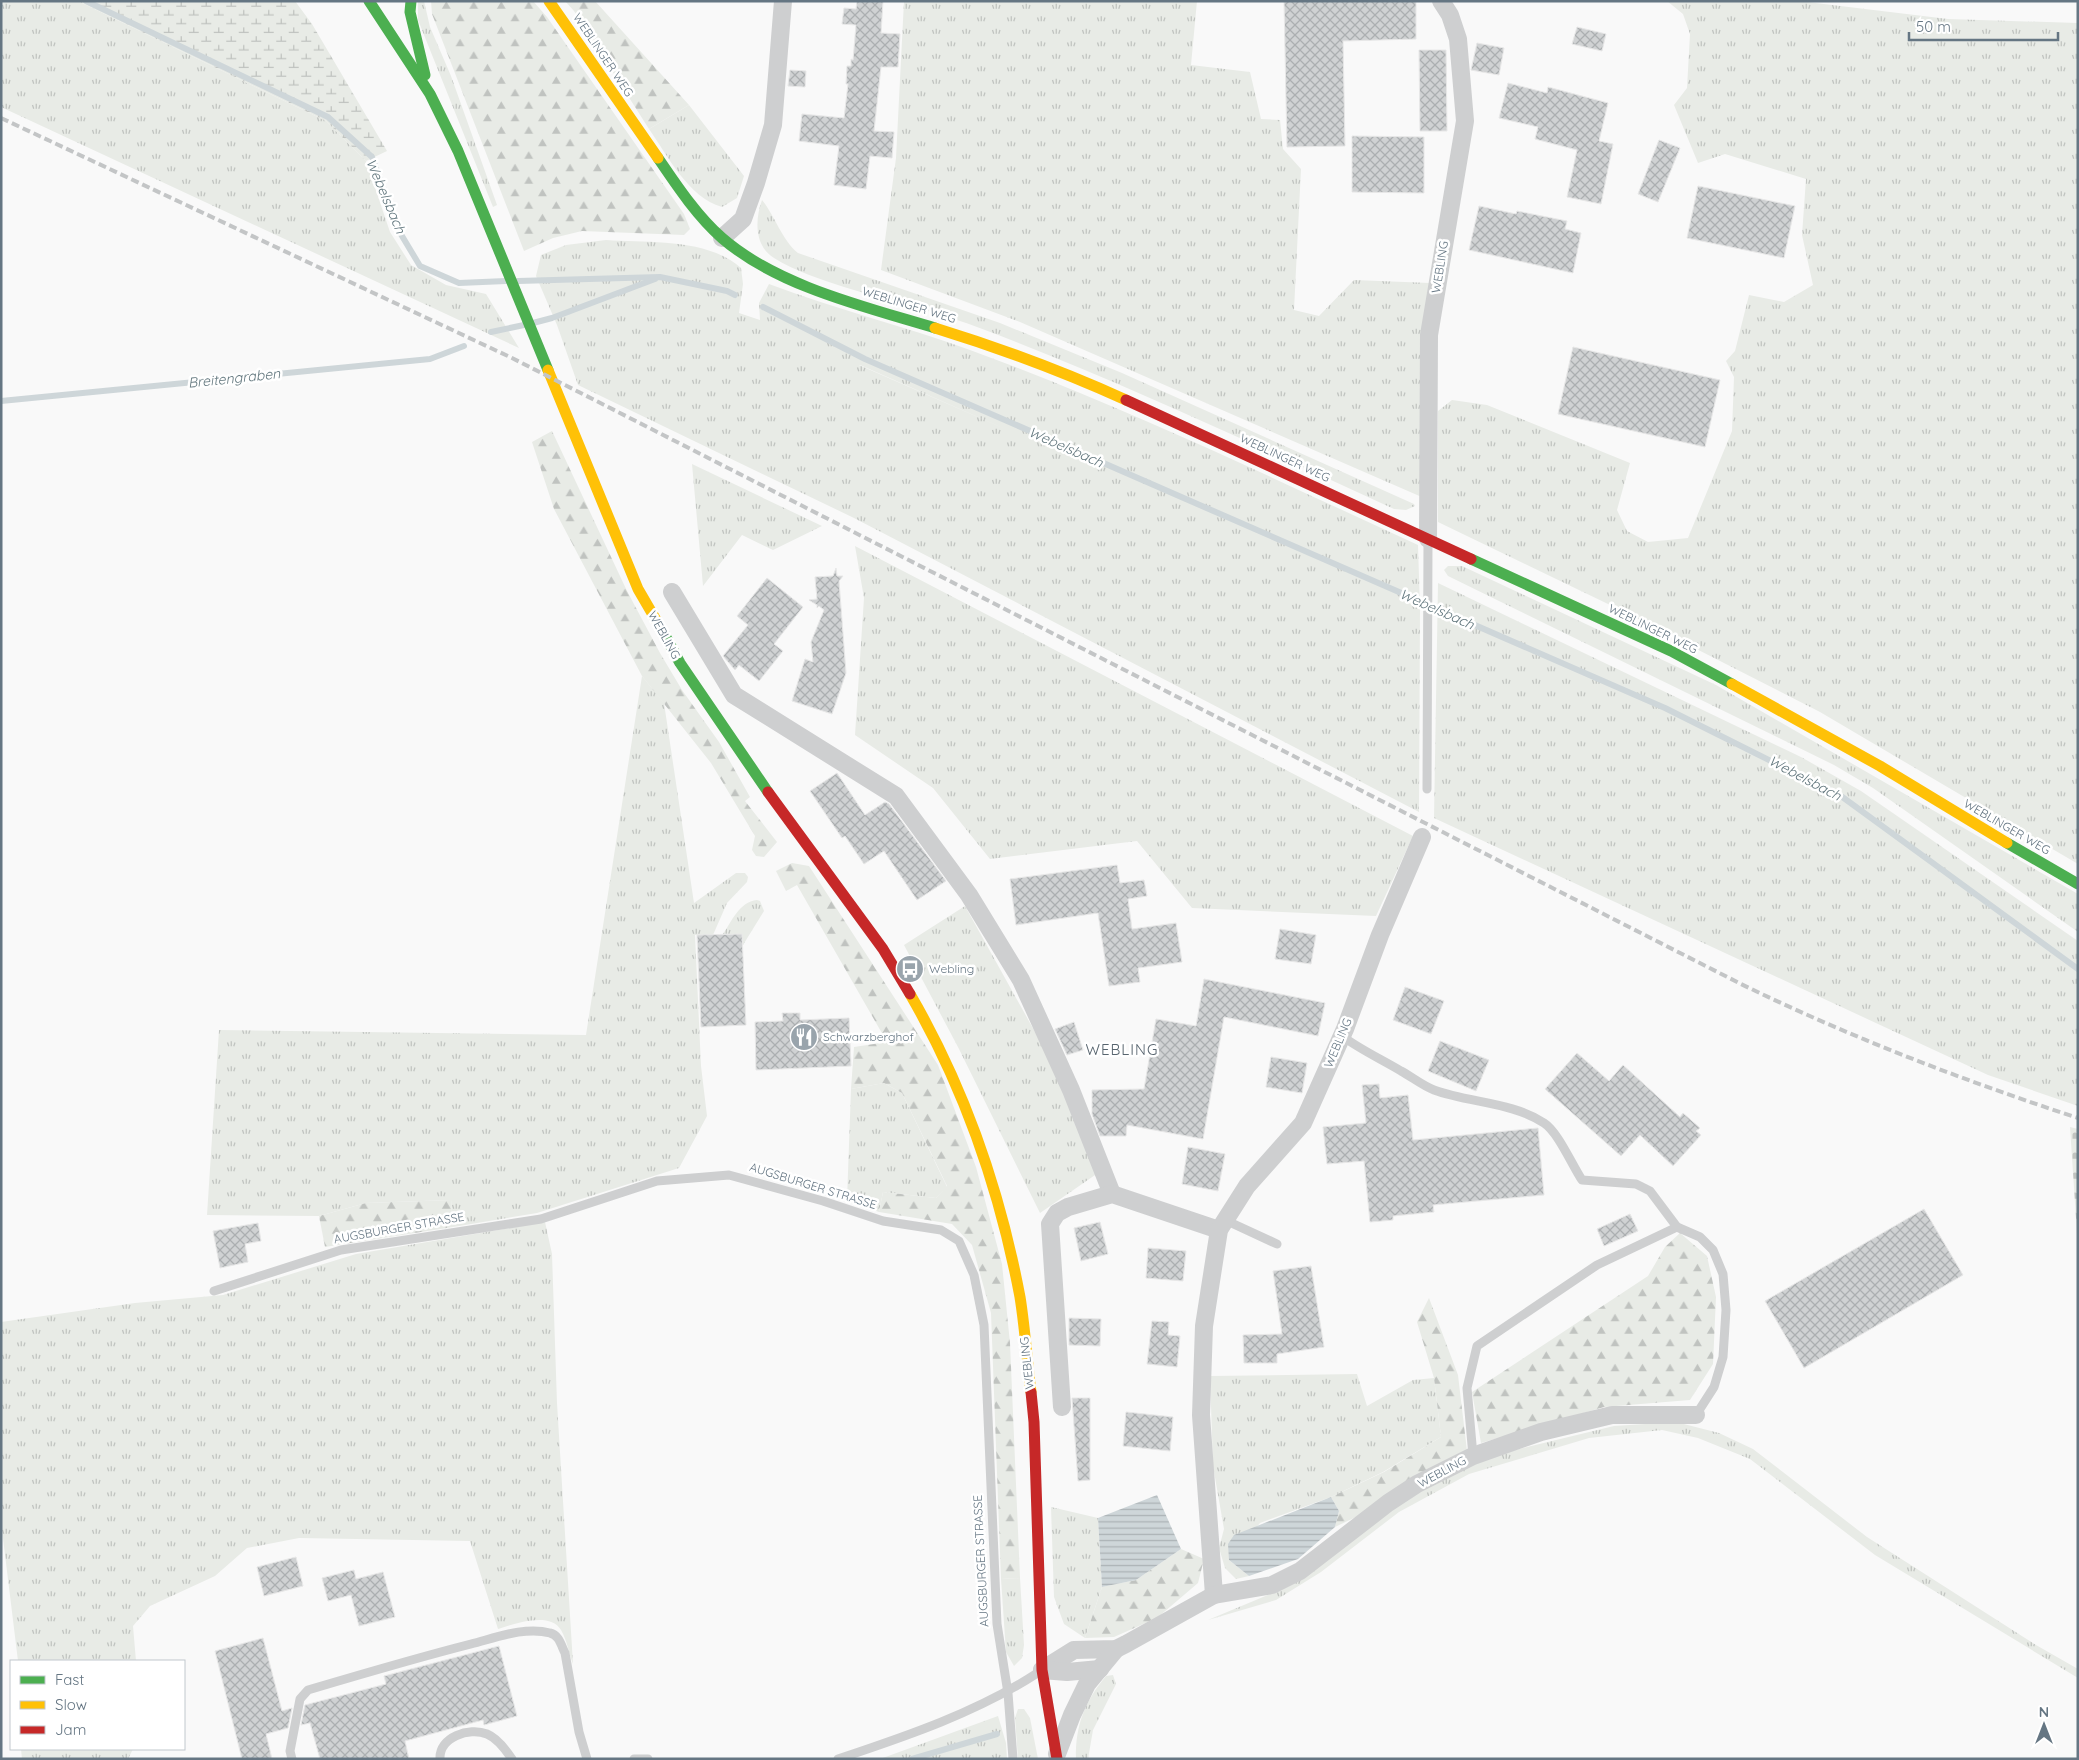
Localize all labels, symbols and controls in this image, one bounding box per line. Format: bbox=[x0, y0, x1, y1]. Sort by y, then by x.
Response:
street label: WEBLINGER WEG bbox=[570, 10, 637, 99]
scale bar bbox=[1909, 10, 2058, 42]
text: 50 m bbox=[1916, 17, 1951, 36]
water label: Webelsbach bbox=[362, 156, 410, 237]
street label: WEBLING bbox=[1428, 240, 1451, 294]
street label: WEBLINGER WEG bbox=[860, 283, 958, 326]
water label: Breitengraben bbox=[187, 364, 282, 392]
water label: Webelsbach bbox=[1026, 423, 1107, 472]
street label: WEBLINGER WEG bbox=[1238, 430, 1333, 485]
water label: Webelsbach bbox=[1397, 585, 1478, 634]
street label: WEBLINGER WEG bbox=[1606, 600, 1700, 657]
street label: WEBLING bbox=[645, 608, 684, 661]
water label: Webelsbach bbox=[1766, 751, 1845, 805]
street label: WEBLINGER WEG bbox=[1961, 796, 2053, 857]
bus stop icon: Webling bbox=[895, 954, 925, 984]
place label: Webling bbox=[929, 961, 974, 976]
street label: WEBLING bbox=[1320, 1016, 1355, 1070]
restaurant icon: Schwarzberghof bbox=[789, 1022, 819, 1052]
place label: Schwarzberghof bbox=[823, 1029, 915, 1044]
district label: WEBLING bbox=[1086, 1040, 1158, 1059]
street label: AUGSBURGER STRASSE bbox=[748, 1159, 879, 1212]
street label: AUGSBURGER STRASSE bbox=[333, 1209, 465, 1246]
street label: WEBLING bbox=[1016, 1336, 1037, 1390]
street label: WEBLING bbox=[1415, 1453, 1469, 1491]
street label: AUGSBURGER STRASSE bbox=[970, 1494, 991, 1627]
legend bbox=[10, 1660, 185, 1750]
text: Fast bbox=[55, 1670, 84, 1689]
text: Slow bbox=[55, 1695, 87, 1714]
north arrow bbox=[2019, 1700, 2069, 1750]
text: N bbox=[2039, 1703, 2049, 1721]
text: Jam bbox=[55, 1720, 86, 1739]

